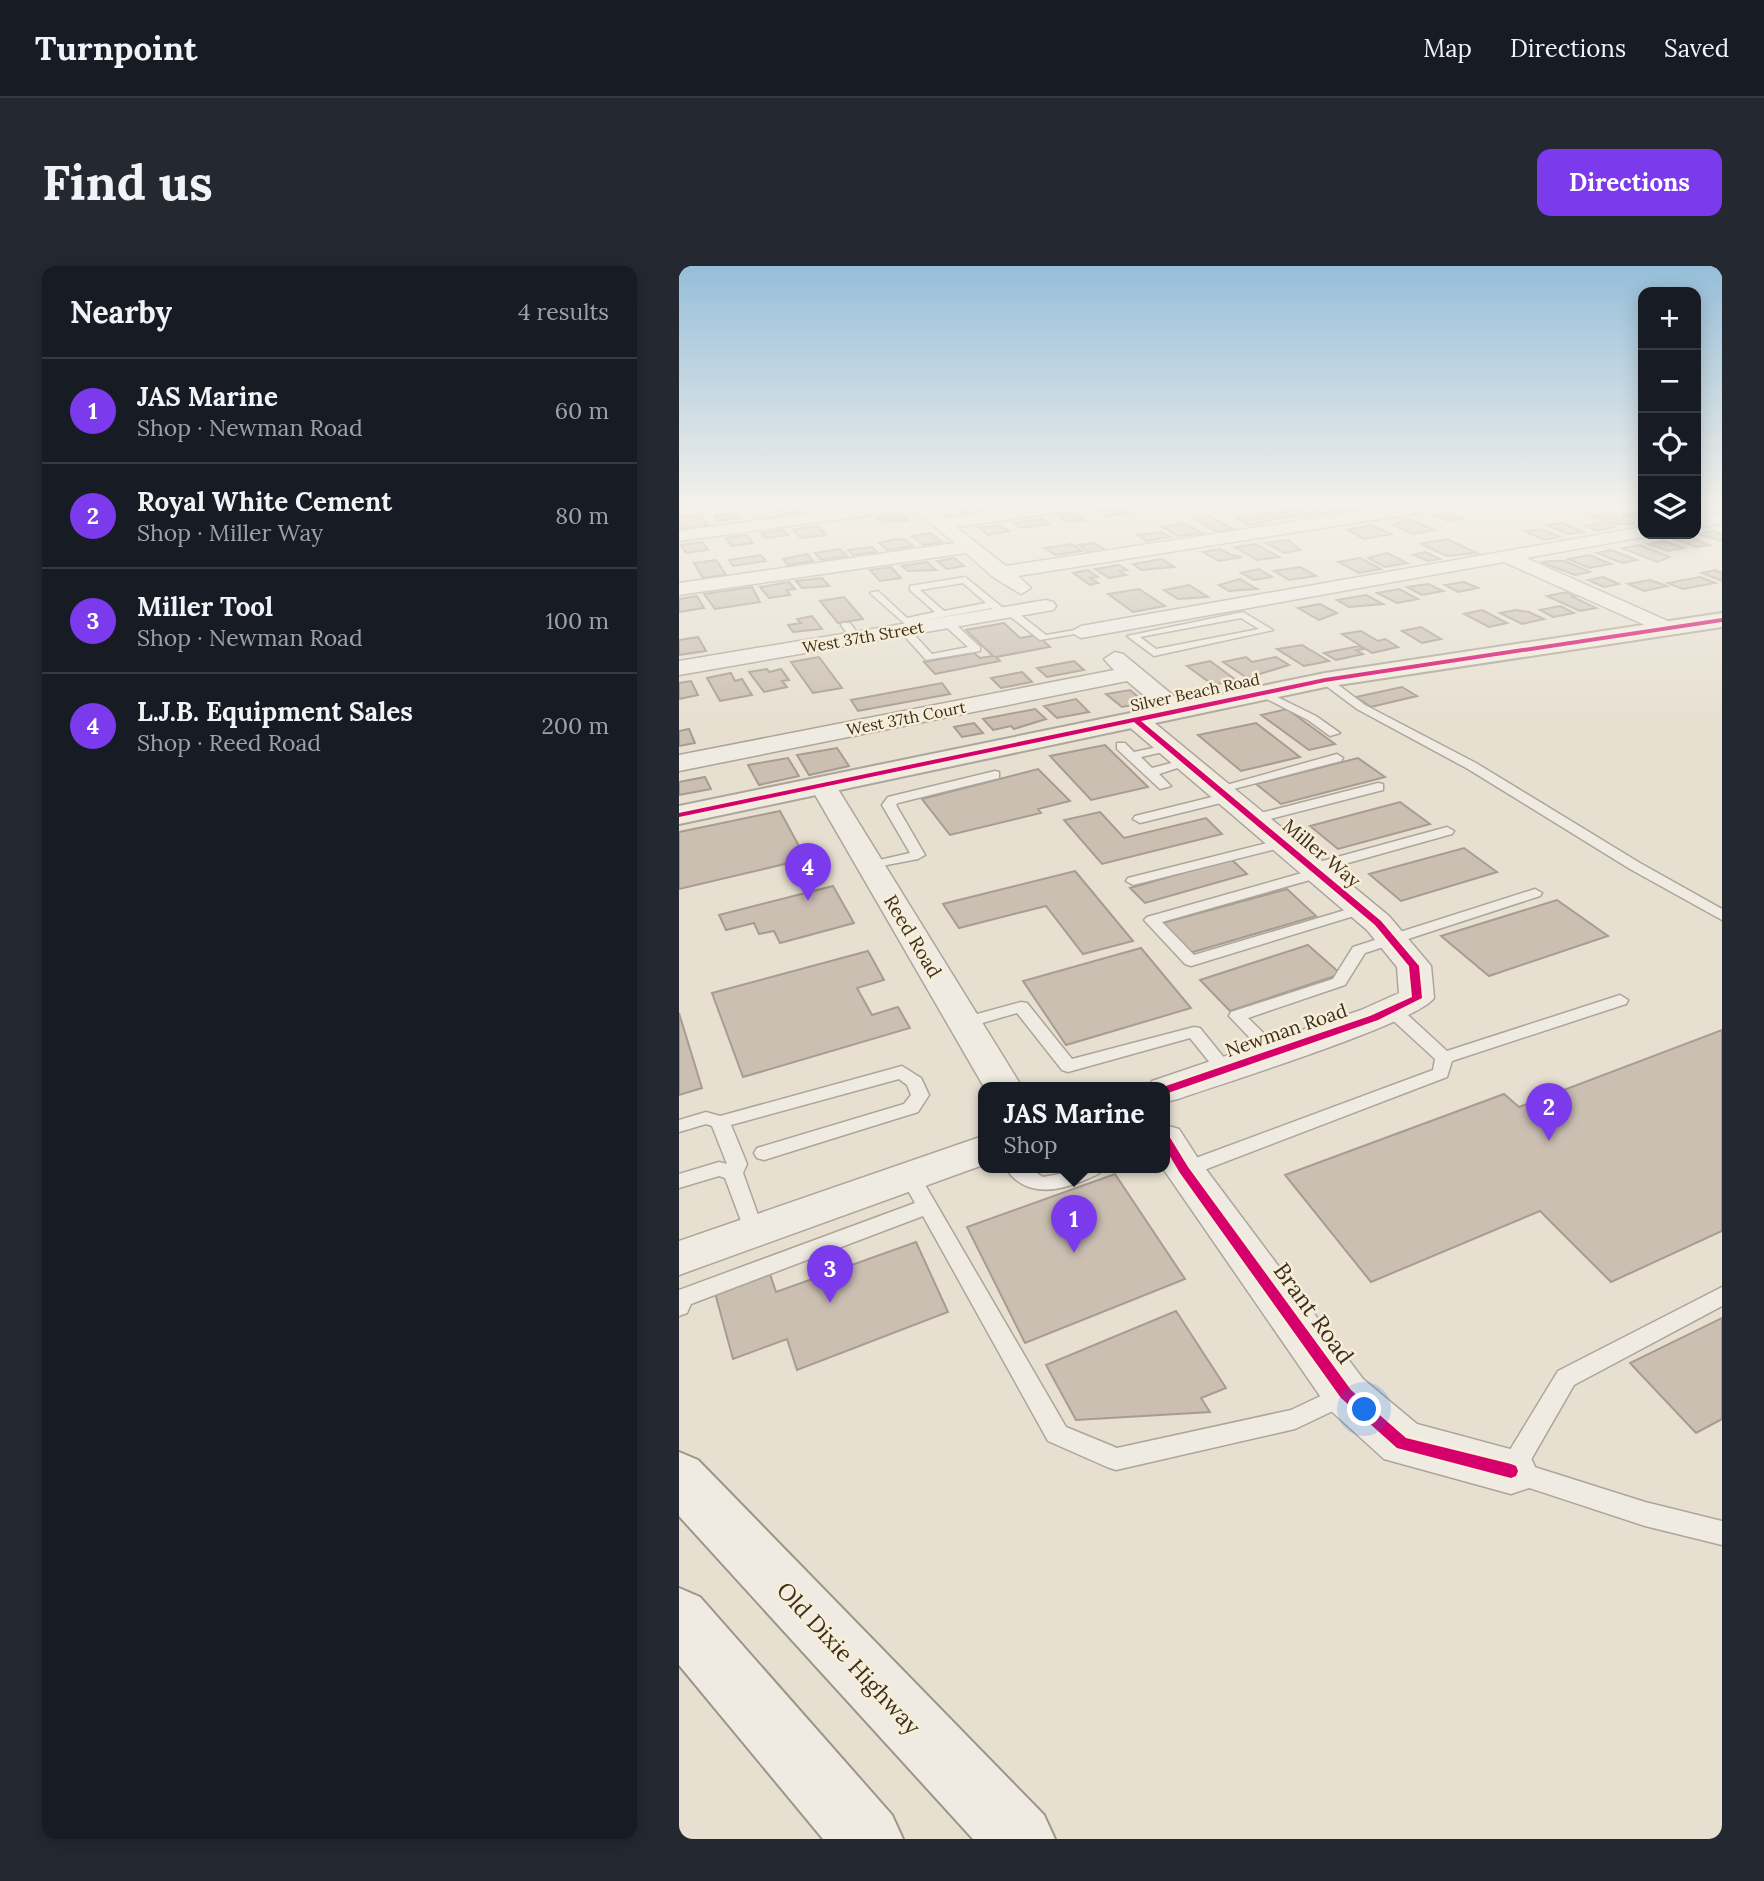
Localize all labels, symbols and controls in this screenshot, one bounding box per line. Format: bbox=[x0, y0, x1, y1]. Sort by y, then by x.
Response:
text: Turnpoint bbox=[35, 27, 197, 69]
text: Map bbox=[1423, 33, 1472, 64]
text: Directions bbox=[1510, 33, 1626, 64]
text: Saved bbox=[1664, 33, 1729, 64]
button: Directions bbox=[1537, 149, 1722, 216]
text: Find us bbox=[42, 151, 213, 213]
map controls bbox=[1638, 287, 1701, 539]
button: + bbox=[1638, 287, 1701, 350]
text: Nearby bbox=[70, 293, 172, 331]
text: 4 results bbox=[518, 297, 609, 326]
button: − bbox=[1638, 350, 1701, 413]
text: JAS Marine bbox=[137, 380, 278, 413]
text: 1 bbox=[88, 396, 98, 425]
text: 60 m bbox=[555, 396, 609, 425]
text: Shop · Newman Road bbox=[137, 413, 363, 442]
button: locate bbox=[1638, 413, 1701, 476]
button: layers bbox=[1638, 476, 1701, 539]
text: Royal White Cement bbox=[137, 485, 392, 518]
text: 2 bbox=[87, 501, 99, 530]
text: 80 m bbox=[555, 501, 609, 530]
text: Shop · Miller Way bbox=[137, 518, 323, 547]
text: Miller Tool bbox=[137, 590, 273, 623]
text: 3 bbox=[87, 606, 99, 635]
text: 100 m bbox=[545, 606, 609, 635]
street label: West 37th Street bbox=[801, 616, 926, 658]
text: Shop · Newman Road bbox=[137, 623, 363, 652]
street label: Silver Beach Road bbox=[1128, 668, 1262, 715]
text: L.J.B. Equipment Sales bbox=[137, 695, 413, 728]
street label: West 37th Court bbox=[845, 696, 968, 739]
text: 4 bbox=[87, 711, 99, 740]
text: 200 m bbox=[541, 711, 609, 740]
text: Shop · Reed Road bbox=[137, 728, 321, 757]
street label: Miller Way bbox=[1278, 813, 1366, 893]
pin: 4 bbox=[785, 843, 831, 901]
street label: Reed Road bbox=[879, 890, 947, 982]
street label: Newman Road bbox=[1222, 998, 1350, 1062]
popup bbox=[978, 1082, 1170, 1173]
pin: 2 bbox=[1526, 1083, 1572, 1141]
text: JAS Marine bbox=[1004, 1097, 1144, 1130]
text: Shop bbox=[1004, 1130, 1058, 1159]
pin: 1 bbox=[1051, 1195, 1097, 1253]
pin: 3 bbox=[807, 1245, 853, 1303]
street label: Brant Road bbox=[1268, 1257, 1361, 1369]
your location bbox=[1347, 1392, 1381, 1426]
street label: Old Dixie Highway bbox=[771, 1576, 928, 1741]

